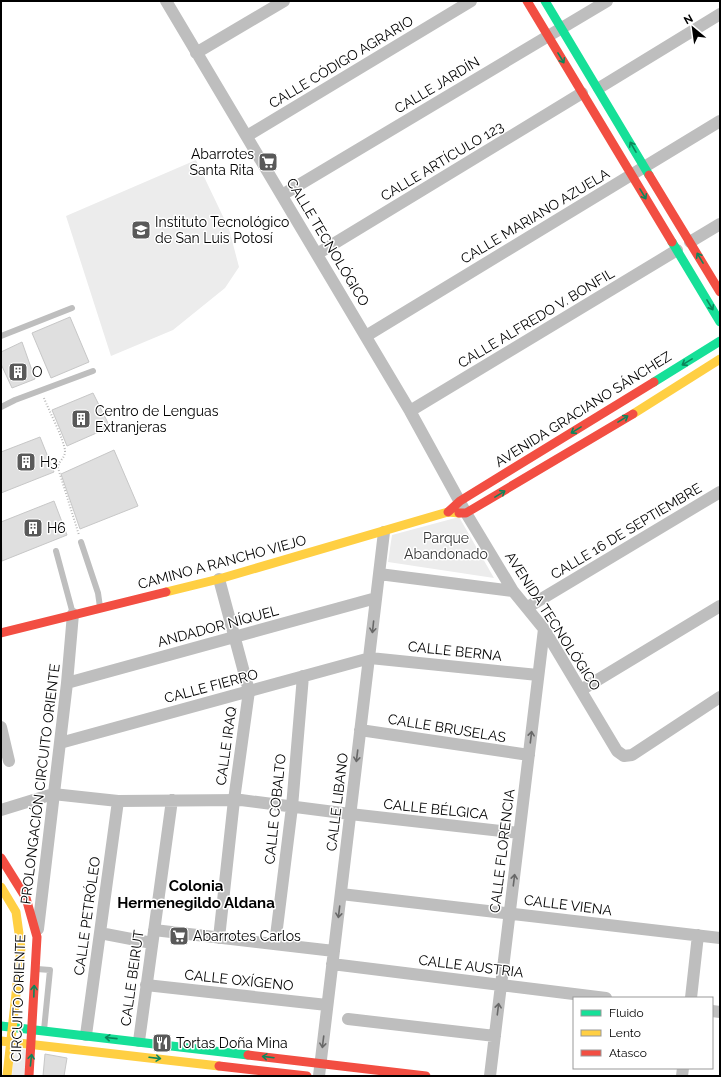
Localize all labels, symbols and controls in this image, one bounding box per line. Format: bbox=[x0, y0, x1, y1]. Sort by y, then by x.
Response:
north arrow bbox=[673, 8, 713, 48]
street label: CALLE CÓDIGO AGRARIO bbox=[266, 12, 416, 111]
text: N bbox=[682, 12, 695, 27]
street label: CALLE JARDÍN bbox=[391, 52, 482, 117]
one-way arrow bbox=[558, 52, 566, 64]
street label: CALLE ARTÍCULO 123 bbox=[377, 117, 506, 204]
one-way arrow bbox=[629, 141, 637, 153]
place label: Abarrotes Santa Rita bbox=[189, 146, 254, 178]
supermarket icon: Abarrotes Santa Rita bbox=[257, 151, 279, 173]
street label: CALLE MARIANO AZUELA bbox=[458, 165, 613, 267]
street label: CALLE TECNOLÓGICO bbox=[283, 175, 373, 309]
one-way arrow bbox=[639, 188, 647, 200]
place label: Instituto Tecnológico de San Luis Potosí bbox=[155, 214, 289, 246]
school or university icon: Instituto Tecnológico de San Luis Potosí bbox=[130, 219, 152, 241]
one-way arrow bbox=[696, 253, 704, 264]
street label: CALLE ALFREDO V. BONFIL bbox=[455, 265, 617, 371]
one-way arrow bbox=[706, 299, 714, 311]
street label: AVENIDA GRACIANO SÁNCHEZ bbox=[491, 347, 674, 470]
one-way arrow bbox=[681, 358, 693, 366]
building icon: O bbox=[7, 361, 29, 383]
place label: O bbox=[32, 364, 43, 380]
place label: Centro de Lenguas Extranjeras bbox=[95, 403, 219, 435]
building icon: Centro de Lenguas Extranjeras bbox=[70, 408, 92, 430]
one-way arrow bbox=[617, 415, 629, 423]
one-way arrow bbox=[570, 426, 582, 434]
building icon: H3 bbox=[15, 451, 37, 473]
place label: H3 bbox=[40, 454, 58, 470]
street label: CALLE 16 DE SEPTIEMBRE bbox=[548, 480, 704, 582]
one-way arrow bbox=[494, 489, 506, 497]
building icon: H6 bbox=[22, 517, 44, 539]
place label: H6 bbox=[47, 520, 66, 536]
park label: Parque Abandonado bbox=[404, 530, 488, 562]
street label: CAMINO A RANCHO VIEJO bbox=[136, 532, 308, 592]
street label: AVENIDA TECNOLÓGICO bbox=[502, 548, 605, 693]
street label: ANDADOR NÍQUEL bbox=[155, 601, 280, 650]
one-way arrow bbox=[369, 620, 377, 633]
street label: CALLE BERNA bbox=[407, 638, 503, 664]
street label: PROLONGACIÓN CIRCUITO ORIENTE bbox=[16, 663, 63, 905]
street label: CALLE FIERRO bbox=[162, 666, 260, 706]
street label: CALLE IRAQ bbox=[213, 706, 239, 786]
street label: CALLE BRUSELAS bbox=[387, 711, 508, 745]
one-way arrow bbox=[527, 731, 535, 744]
one-way arrow bbox=[353, 749, 361, 762]
street label: CALLE LIBANO bbox=[323, 752, 351, 852]
street label: CALLE COBALTO bbox=[261, 753, 289, 865]
street label: CALLE FLORENCIA bbox=[486, 788, 518, 914]
street label: CALLE BÉLGICA bbox=[383, 795, 490, 823]
street label: CALLE PETRÓLEO bbox=[70, 855, 103, 976]
one-way arrow bbox=[510, 874, 517, 887]
district label: Colonia Hermenegildo Aldana bbox=[117, 877, 275, 912]
street label: CALLE VIENA bbox=[523, 892, 613, 918]
one-way arrow bbox=[335, 906, 342, 919]
supermarket icon: Abarrotes Carlos bbox=[168, 925, 190, 947]
street label: CALLE BEIRUT bbox=[117, 928, 147, 1027]
place label: Abarrotes Carlos bbox=[193, 928, 301, 944]
street label: CIRCUITO ORIENTE bbox=[8, 934, 28, 1062]
street label: CALLE AUSTRIA bbox=[418, 952, 525, 980]
street label: CALLE OXÍGENO bbox=[184, 965, 294, 994]
one-way arrow bbox=[31, 985, 38, 998]
legend bbox=[573, 997, 713, 1069]
one-way arrow bbox=[494, 1003, 502, 1016]
text: Fluido bbox=[609, 1006, 644, 1020]
text: Lento bbox=[609, 1026, 641, 1040]
restaurant icon: Tortas Doña Mina bbox=[151, 1032, 173, 1054]
one-way arrow bbox=[105, 1034, 118, 1042]
place label: Tortas Doña Mina bbox=[176, 1035, 288, 1051]
one-way arrow bbox=[319, 1035, 327, 1048]
text: Atasco bbox=[609, 1046, 647, 1060]
one-way arrow bbox=[262, 1053, 275, 1061]
one-way arrow bbox=[27, 1054, 35, 1067]
one-way arrow bbox=[148, 1055, 161, 1062]

